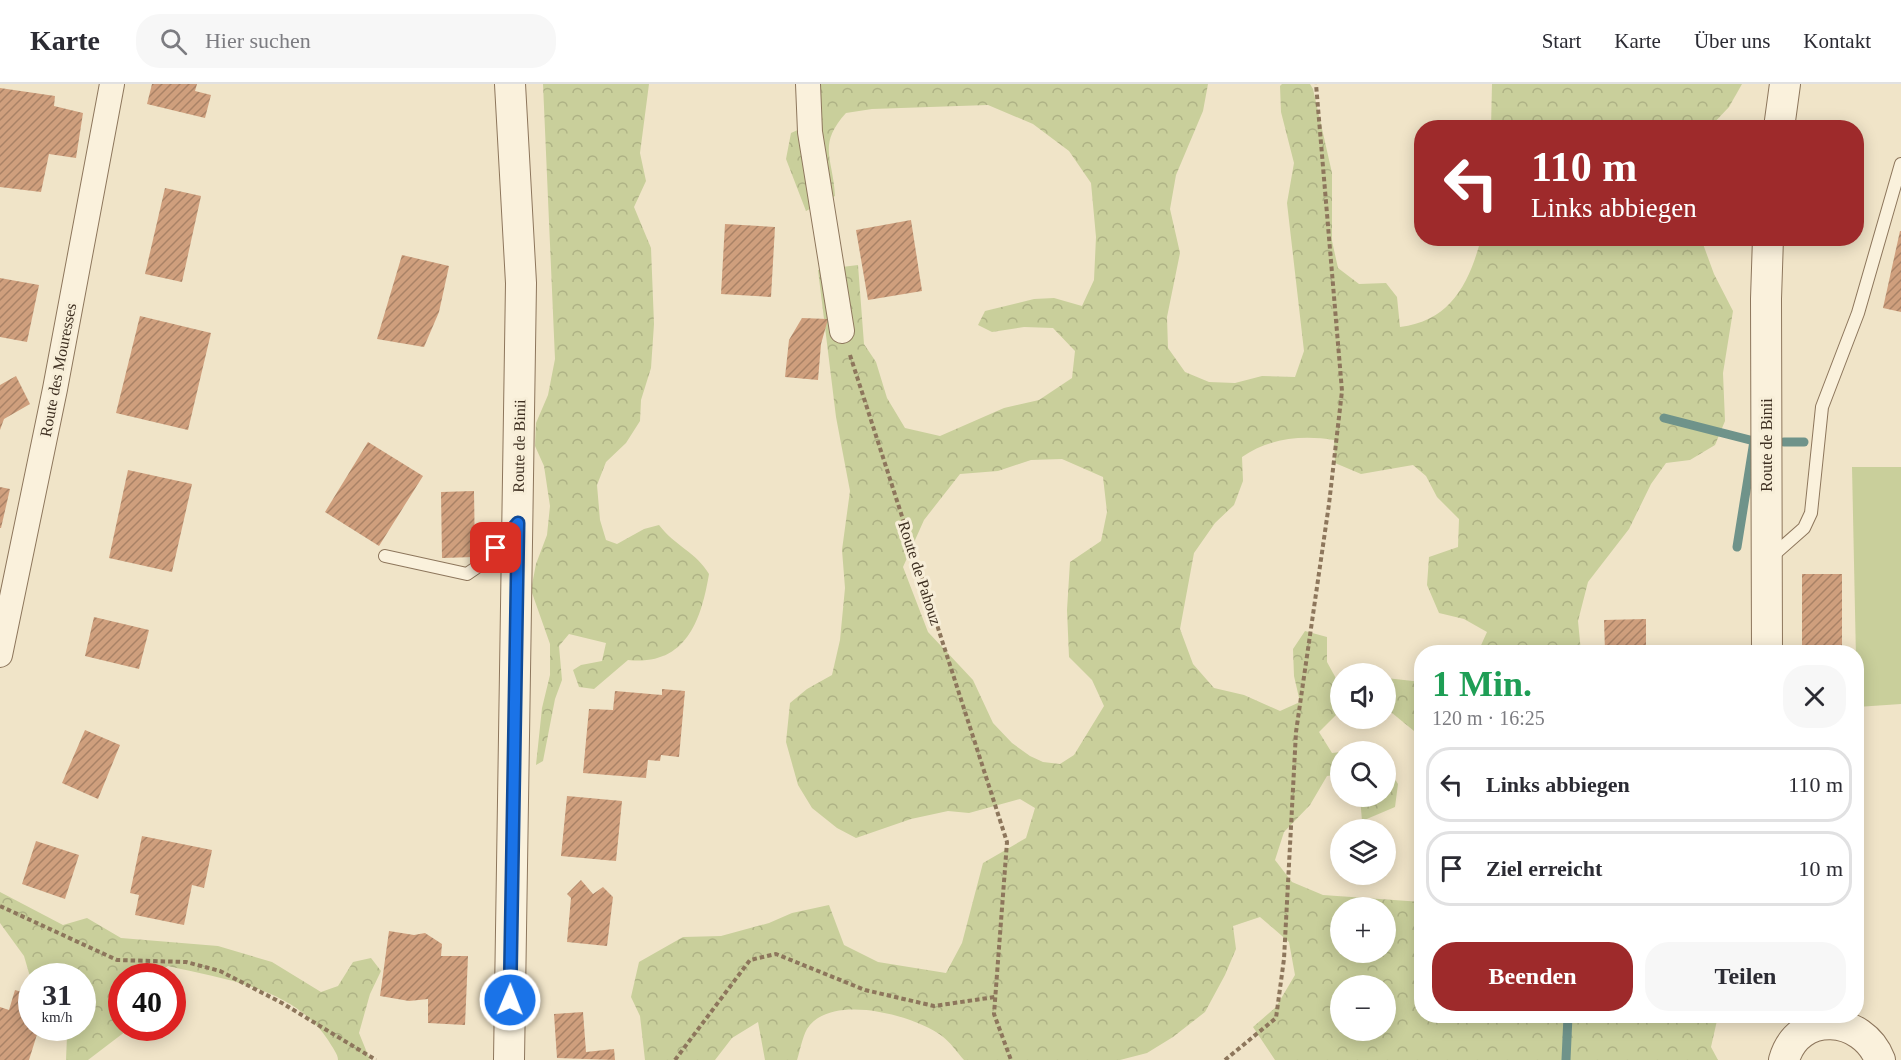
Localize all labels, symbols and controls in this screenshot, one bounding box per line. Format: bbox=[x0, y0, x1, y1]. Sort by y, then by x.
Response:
search box bbox=[136, 14, 556, 68]
text: Karte bbox=[30, 25, 100, 56]
icon: search bbox=[157, 25, 190, 58]
text: Hier suchen bbox=[205, 28, 311, 53]
text: Start bbox=[1542, 29, 1581, 53]
text: Karte bbox=[1614, 29, 1661, 53]
text: Über uns bbox=[1694, 29, 1770, 53]
text: Kontakt bbox=[1803, 29, 1871, 53]
icon: left bbox=[1432, 144, 1510, 222]
text: 110 m bbox=[1531, 144, 1637, 190]
text: Links abbiegen bbox=[1531, 193, 1697, 223]
street label: Route des Mouresses bbox=[37, 302, 79, 438]
street label: Route de Binii bbox=[1758, 398, 1775, 492]
street label: Route de Binii bbox=[510, 399, 528, 493]
street label: Route de Pahouz bbox=[895, 519, 945, 627]
pin bbox=[470, 522, 521, 573]
icon: arrive bbox=[479, 531, 512, 564]
map controls bbox=[1330, 663, 1396, 1041]
button: sound bbox=[1330, 663, 1396, 729]
text: 1 Min. bbox=[1432, 664, 1532, 704]
button: close bbox=[1783, 665, 1846, 728]
text: 120 m · 16:25 bbox=[1432, 707, 1545, 729]
button: search bbox=[1330, 741, 1396, 807]
icon: left bbox=[1435, 768, 1468, 801]
text: Links abbiegen bbox=[1486, 772, 1630, 797]
text: 110 m bbox=[1788, 772, 1843, 797]
button: layers bbox=[1330, 819, 1396, 885]
icon: arrive bbox=[1435, 852, 1468, 885]
text: Ziel erreicht bbox=[1486, 856, 1602, 881]
text: 10 m bbox=[1798, 856, 1843, 881]
button: + bbox=[1330, 897, 1396, 963]
button: Beenden bbox=[1432, 942, 1633, 1011]
button: Teilen bbox=[1645, 942, 1846, 1011]
speed limit sign: 40 bbox=[108, 963, 186, 1041]
position arrow bbox=[478, 968, 542, 1032]
button: − bbox=[1330, 975, 1396, 1041]
text: 31 bbox=[42, 978, 72, 1011]
text: km/h bbox=[42, 1009, 72, 1025]

